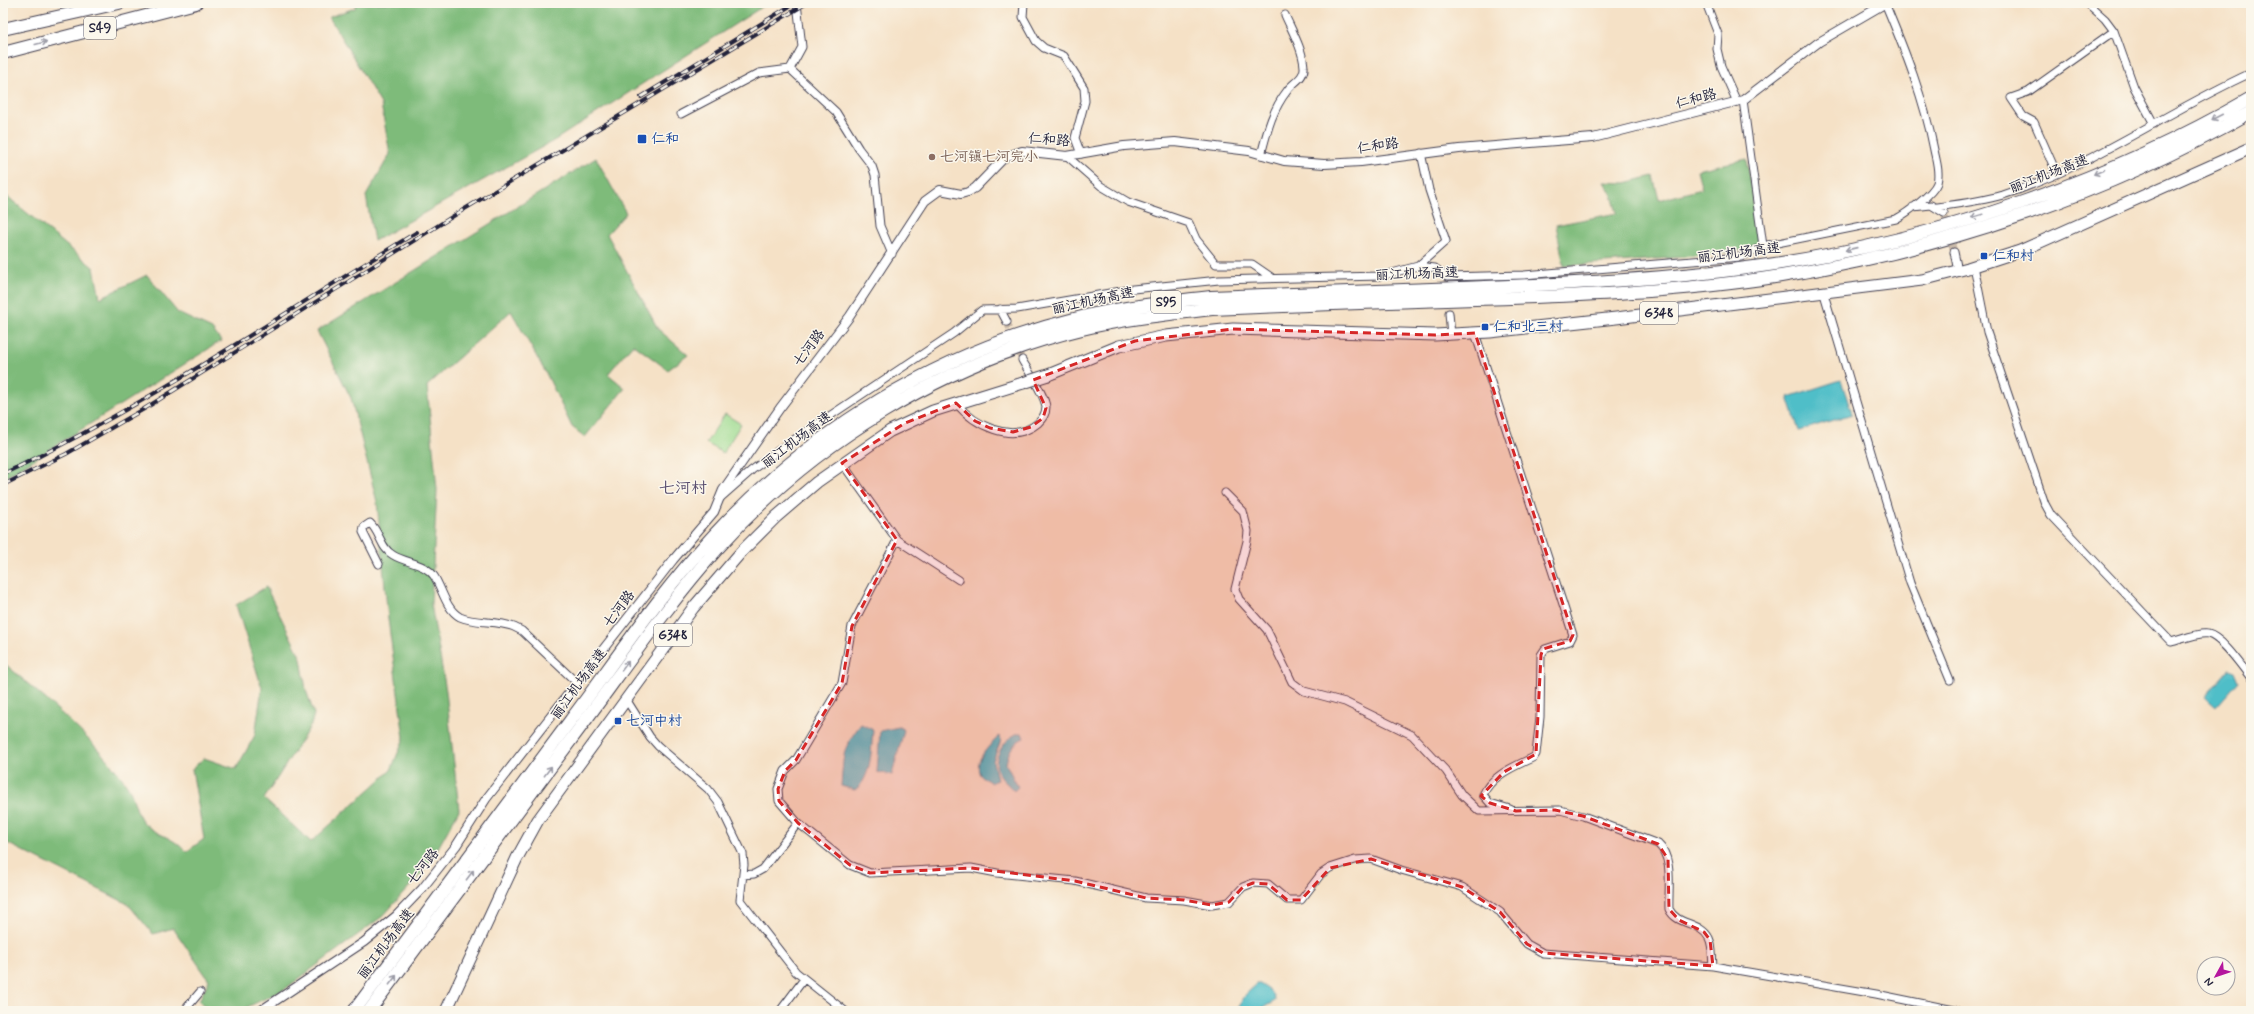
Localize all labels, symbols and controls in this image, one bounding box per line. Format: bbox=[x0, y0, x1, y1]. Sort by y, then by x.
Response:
road number: S49 bbox=[84, 17, 116, 39]
one-way arrow bbox=[34, 39, 47, 46]
street label: 仁和路 bbox=[1673, 85, 1719, 113]
one-way arrow bbox=[2211, 114, 2223, 121]
place label: 仁和 bbox=[651, 130, 679, 148]
street label: 仁和路 bbox=[1027, 130, 1071, 150]
marker: 仁和 bbox=[636, 133, 648, 145]
street label: 仁和路 bbox=[1356, 134, 1400, 158]
place label: 七河镇七河完小 bbox=[940, 148, 1038, 166]
street label: 丽江机场高速 bbox=[2007, 151, 2091, 197]
marker: 七河镇七河完小 bbox=[927, 152, 937, 162]
one-way arrow bbox=[2093, 169, 2105, 176]
one-way arrow bbox=[1971, 213, 1984, 220]
street label: 丽江机场高速 bbox=[1696, 239, 1782, 267]
one-way arrow bbox=[1845, 246, 1858, 254]
place label: 仁和村 bbox=[1992, 247, 2034, 265]
marker: 仁和村 bbox=[1979, 251, 1989, 261]
street label: 丽江机场高速 bbox=[1375, 264, 1459, 284]
street label: 丽江机场高速 bbox=[1050, 283, 1136, 319]
road number: S95 bbox=[1151, 291, 1181, 313]
road number: G348 bbox=[1640, 302, 1678, 324]
place label: 仁和北三村 bbox=[1493, 318, 1563, 336]
marker: 仁和北三村 bbox=[1480, 322, 1490, 332]
street label: 七河路 bbox=[789, 326, 829, 370]
street label: 丽江机场高速 bbox=[758, 408, 836, 472]
district label: 七河村 bbox=[659, 478, 707, 499]
street label: 七河路 bbox=[599, 587, 639, 631]
road number: G348 bbox=[654, 624, 692, 646]
street label: 丽江机场高速 bbox=[547, 645, 611, 723]
one-way arrow bbox=[621, 661, 629, 672]
place label: 七河中村 bbox=[626, 712, 682, 730]
marker: 七河中村 bbox=[613, 716, 623, 726]
one-way arrow bbox=[544, 766, 552, 777]
street label: 七河路 bbox=[403, 845, 443, 889]
one-way arrow bbox=[466, 870, 474, 881]
street label: 丽江机场高速 bbox=[354, 905, 418, 983]
north arrow bbox=[2196, 956, 2236, 996]
one-way arrow bbox=[388, 974, 397, 985]
text: N bbox=[2201, 974, 2217, 989]

